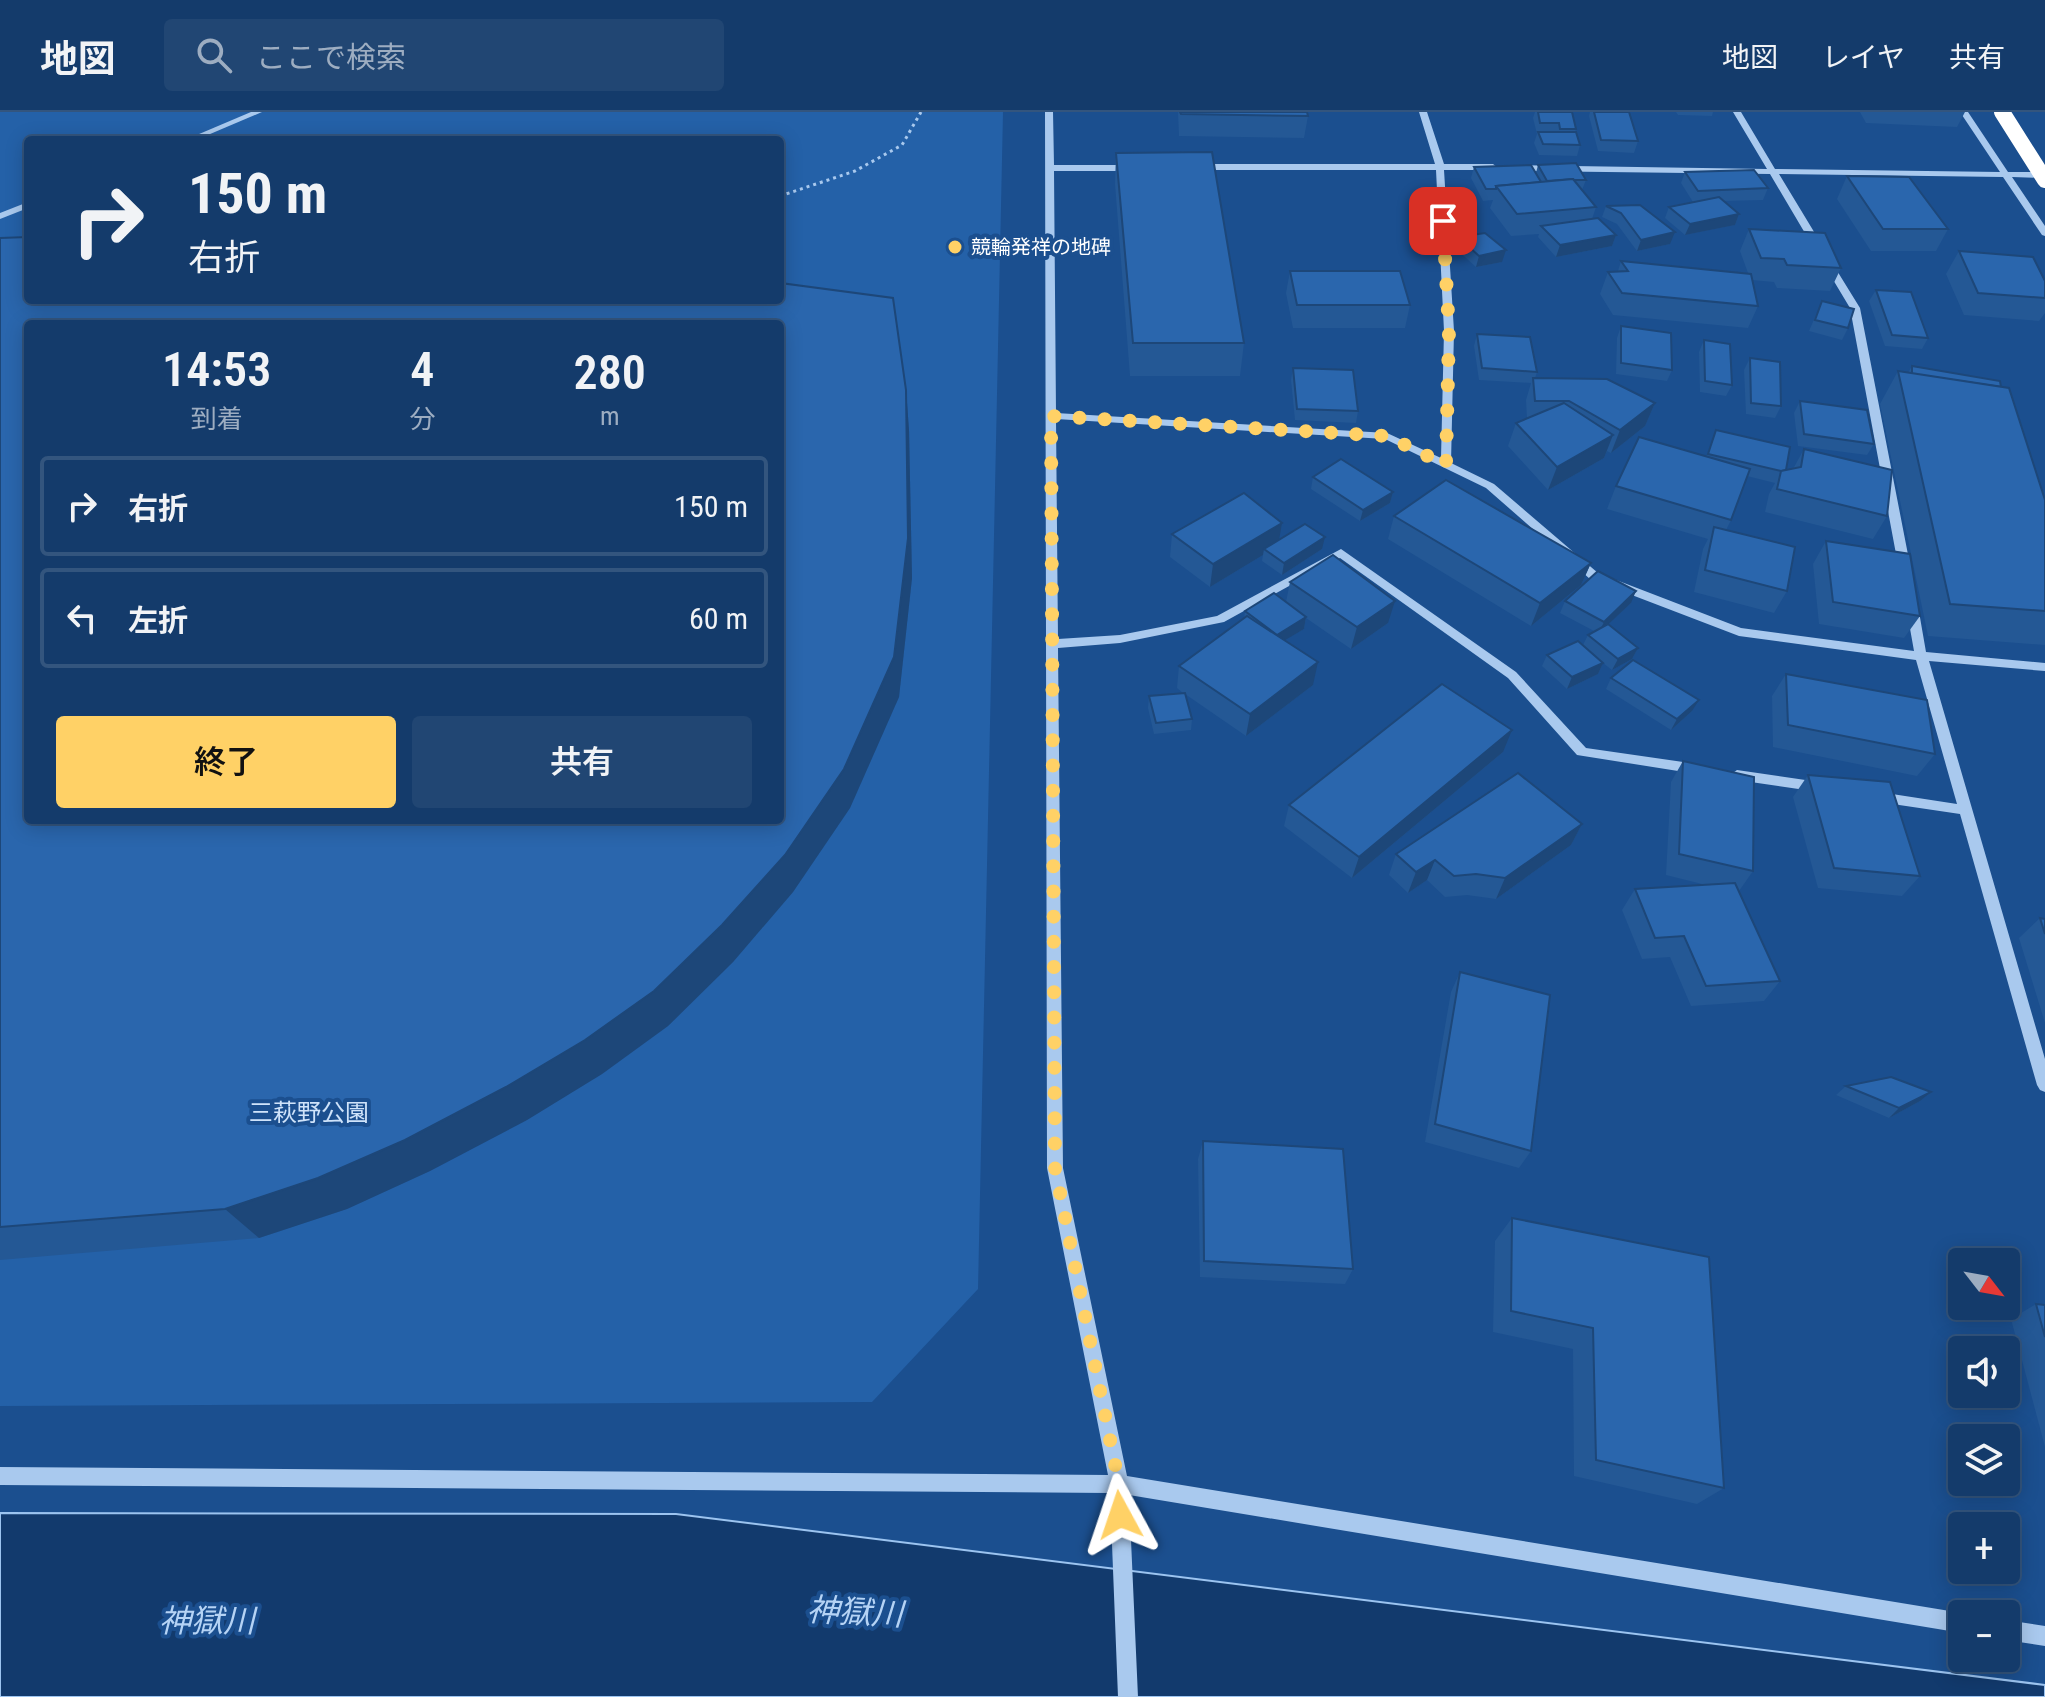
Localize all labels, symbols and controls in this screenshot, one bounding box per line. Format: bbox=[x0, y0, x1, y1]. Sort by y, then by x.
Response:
search box bbox=[164, 19, 724, 91]
icon: search bbox=[192, 33, 236, 77]
text: 地図 bbox=[40, 37, 116, 81]
text: ここで検索 bbox=[256, 40, 406, 75]
text: 地図 bbox=[1722, 41, 1778, 74]
text: レイヤ bbox=[1822, 41, 1905, 74]
text: 共有 bbox=[1949, 41, 2005, 74]
text: 150 m bbox=[188, 161, 327, 227]
icon: right bbox=[56, 168, 160, 272]
pin bbox=[1409, 187, 1477, 255]
icon: arrive bbox=[1421, 199, 1465, 243]
place label: 競輪発祥の地碑 bbox=[971, 235, 1111, 259]
text: 右折 bbox=[188, 237, 260, 279]
marker: 競輪発祥の地碑 bbox=[946, 238, 964, 256]
text: 14:53 bbox=[162, 341, 271, 398]
text: 4 bbox=[410, 341, 434, 398]
text: 280 bbox=[574, 344, 646, 401]
text: m bbox=[600, 401, 620, 431]
text: 到着 bbox=[191, 404, 243, 434]
text: 分 bbox=[409, 404, 435, 434]
icon: right bbox=[60, 484, 104, 528]
text: 150 m bbox=[674, 489, 748, 524]
text: 右折 bbox=[128, 491, 188, 526]
icon: left bbox=[60, 596, 104, 640]
text: 60 m bbox=[689, 601, 748, 636]
text: 左折 bbox=[128, 603, 188, 638]
button: 終了 bbox=[56, 716, 396, 808]
button: 共有 bbox=[412, 716, 752, 808]
park label: 三萩野公園 bbox=[249, 1099, 369, 1127]
north arrow bbox=[1948, 1248, 2020, 1320]
map controls bbox=[1948, 1248, 2020, 1672]
button: sound bbox=[1948, 1336, 2020, 1408]
button: layers bbox=[1948, 1424, 2020, 1496]
position arrow bbox=[1078, 1473, 1162, 1557]
button: + bbox=[1948, 1512, 2020, 1584]
water label: 神獄川 bbox=[806, 1591, 907, 1634]
button: − bbox=[1948, 1600, 2020, 1672]
water label: 神獄川 bbox=[159, 1602, 258, 1640]

